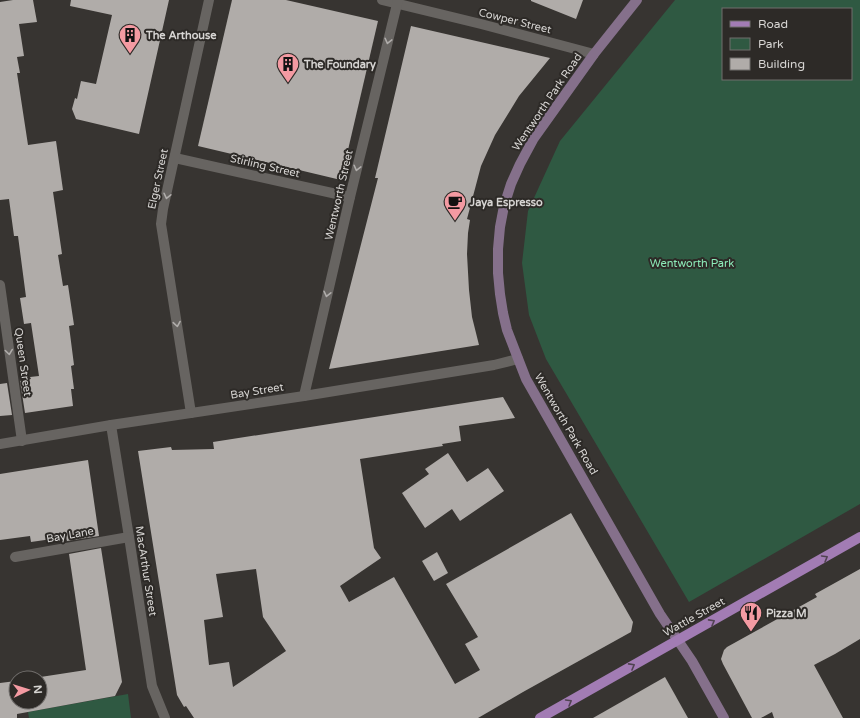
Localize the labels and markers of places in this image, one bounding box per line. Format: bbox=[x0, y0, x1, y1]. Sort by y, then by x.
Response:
building icon: The Arthouse bbox=[117, 22, 143, 55]
place label: The Arthouse bbox=[145, 29, 217, 42]
building icon: The Foundary bbox=[275, 51, 301, 84]
place label: The Foundary bbox=[303, 58, 376, 72]
cafe icon: Jaya Espresso bbox=[442, 189, 468, 222]
place label: Jaya Espresso bbox=[469, 196, 543, 210]
restaurant icon: Pizza M bbox=[738, 600, 764, 633]
place label: Pizza M bbox=[766, 607, 807, 620]

